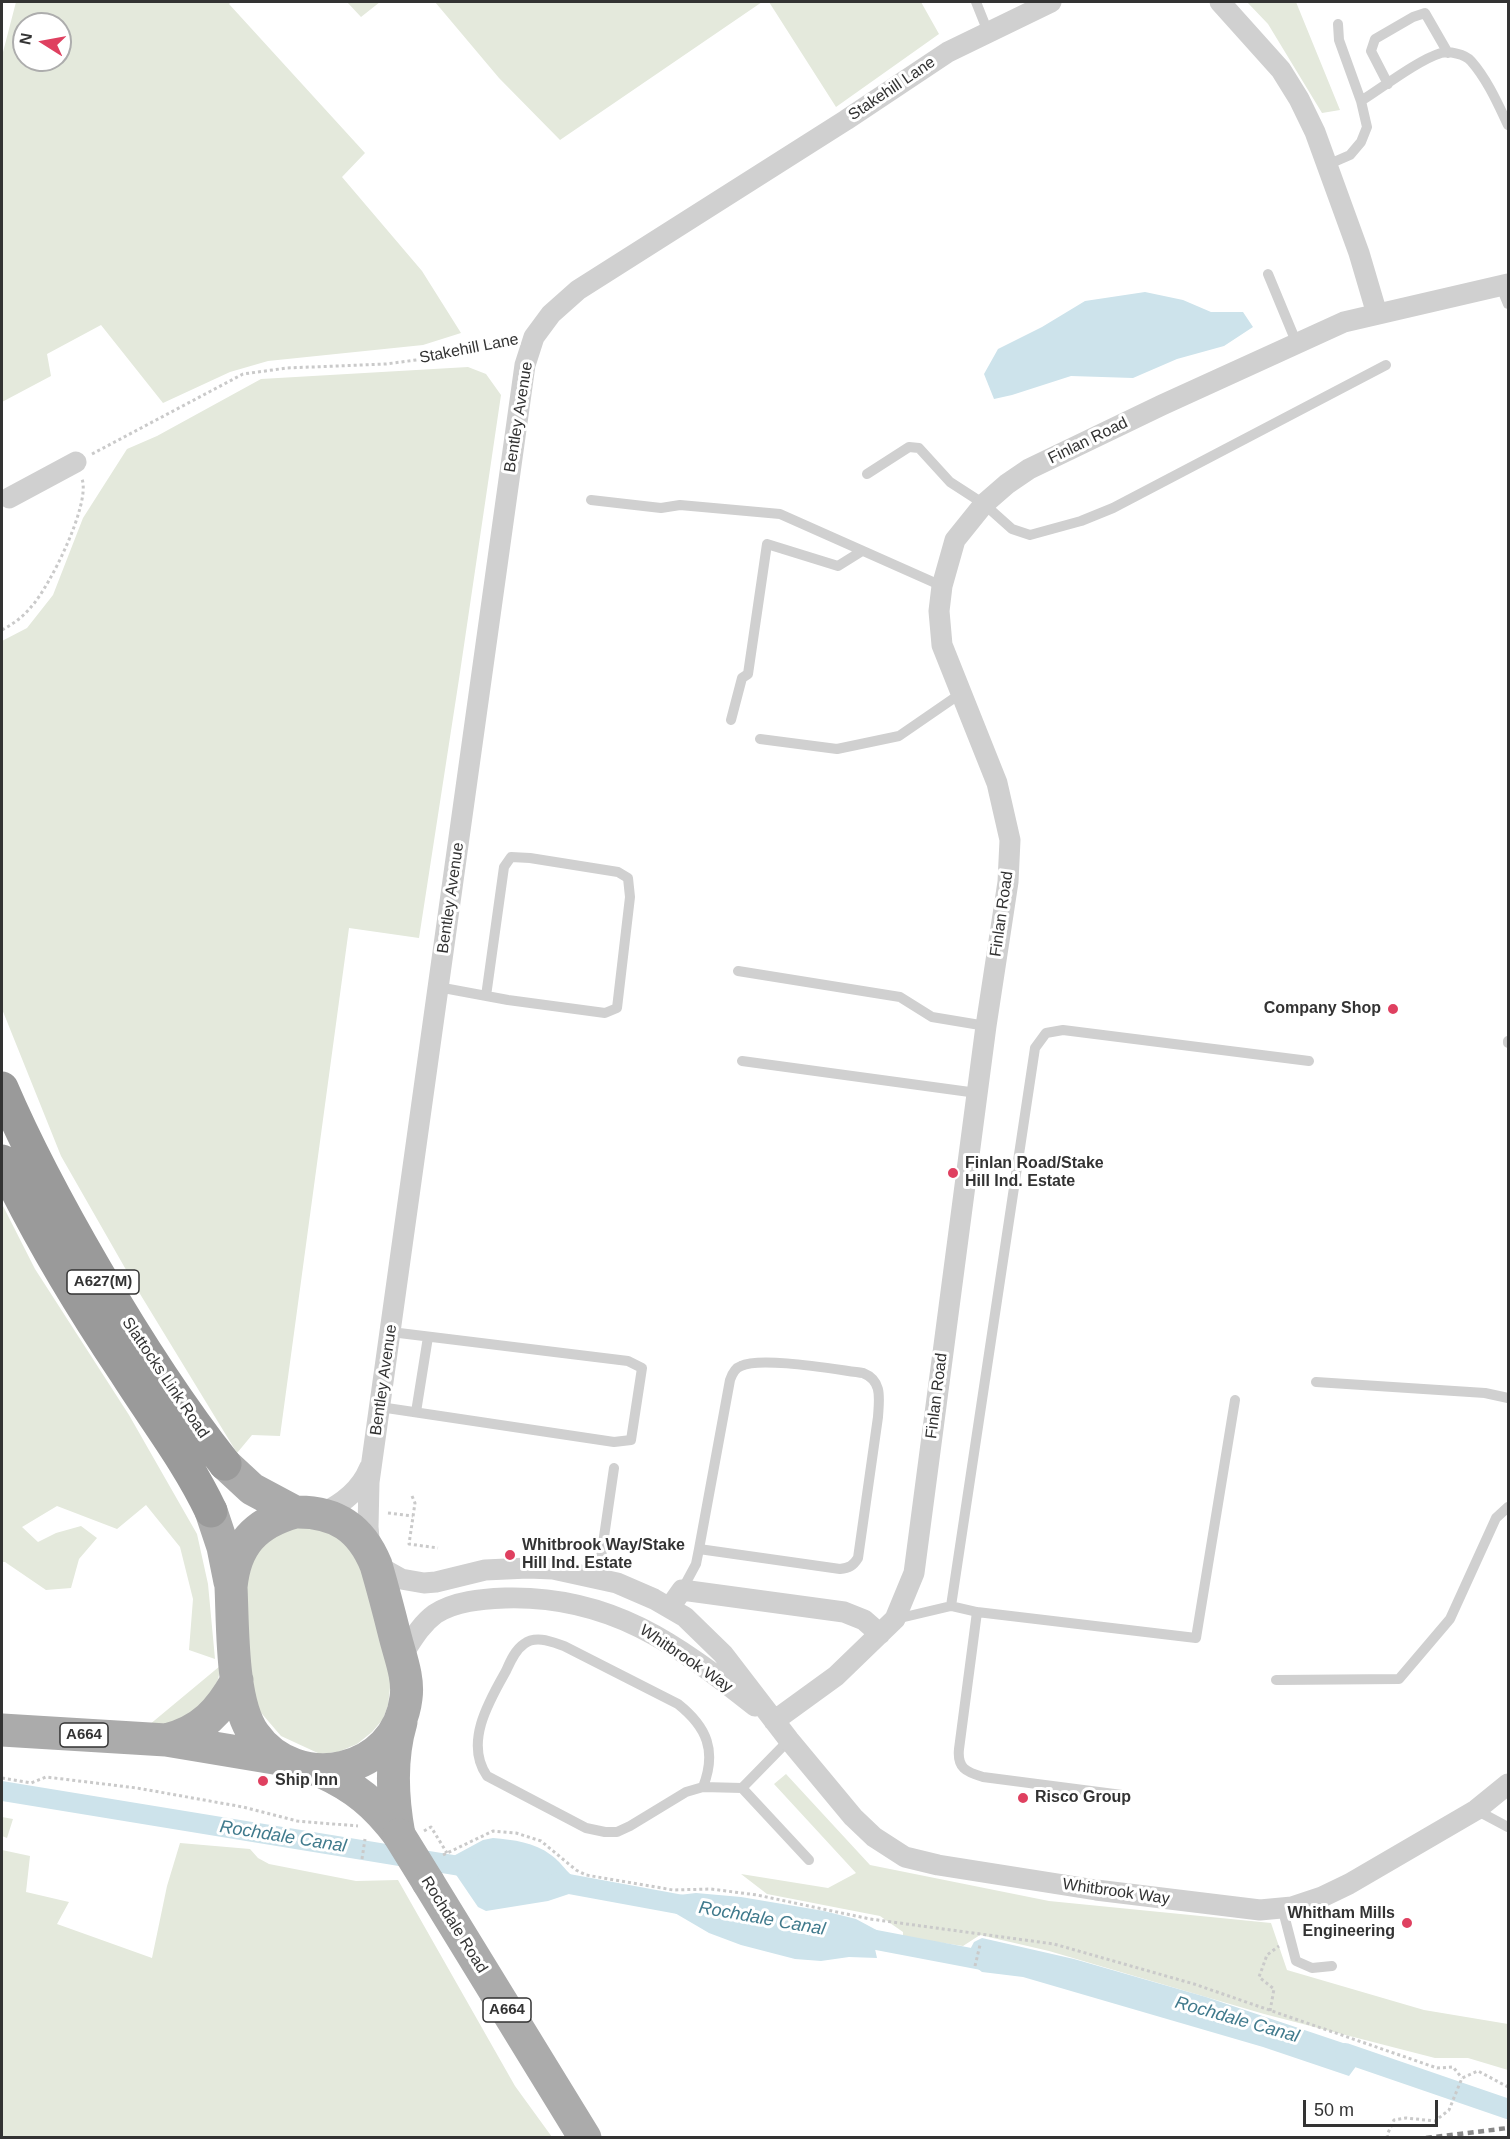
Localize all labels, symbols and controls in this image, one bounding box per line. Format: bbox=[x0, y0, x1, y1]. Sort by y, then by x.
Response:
north arrow bbox=[12, 12, 72, 72]
text: N bbox=[16, 32, 35, 46]
street label: Stakehill Lane bbox=[845, 53, 939, 125]
street label: Stakehill Lane bbox=[418, 330, 520, 368]
street label: Bentley Avenue bbox=[501, 360, 537, 474]
street label: Finlan Road bbox=[1045, 413, 1131, 469]
street label: Bentley Avenue bbox=[434, 841, 468, 955]
street label: Finlan Road bbox=[986, 870, 1018, 958]
place label: Company Shop bbox=[1264, 999, 1381, 1019]
marker: Company Shop bbox=[1386, 1002, 1400, 1016]
place label: Finlan Road/Stake Hill Ind. Estate bbox=[965, 1154, 1104, 1192]
marker: Finlan Road/Stake Hill Ind. Estate bbox=[946, 1166, 960, 1180]
road number: A627(M) bbox=[67, 1270, 139, 1294]
street label: Slattocks Link Road bbox=[118, 1314, 212, 1442]
street label: Bentley Avenue bbox=[367, 1323, 401, 1437]
street label: Finlan Road bbox=[922, 1352, 952, 1440]
place label: Whitbrook Way/Stake Hill Ind. Estate bbox=[522, 1536, 685, 1574]
marker: Whitbrook Way/Stake Hill Ind. Estate bbox=[503, 1548, 517, 1562]
street label: Whitbrook Way bbox=[636, 1621, 736, 1697]
road number: A664 bbox=[60, 1723, 108, 1747]
place label: Ship Inn bbox=[275, 1771, 338, 1791]
marker: Ship Inn bbox=[256, 1774, 270, 1788]
place label: Risco Group bbox=[1035, 1788, 1131, 1808]
marker: Risco Group bbox=[1016, 1791, 1030, 1805]
water label: Rochdale Canal bbox=[218, 1816, 348, 1858]
street label: Rochdale Road bbox=[417, 1873, 491, 1977]
street label: Whitbrook Way bbox=[1061, 1875, 1171, 1909]
water label: Rochdale Canal bbox=[697, 1897, 827, 1941]
place label: Whitham Mills Engineering bbox=[1287, 1904, 1395, 1942]
marker: Whitham Mills Engineering bbox=[1400, 1916, 1414, 1930]
water label: Rochdale Canal bbox=[1172, 1992, 1302, 2048]
road number: A664 bbox=[483, 1998, 531, 2022]
scale bar bbox=[1306, 2088, 1441, 2126]
text: 50 m bbox=[1314, 2100, 1354, 2120]

